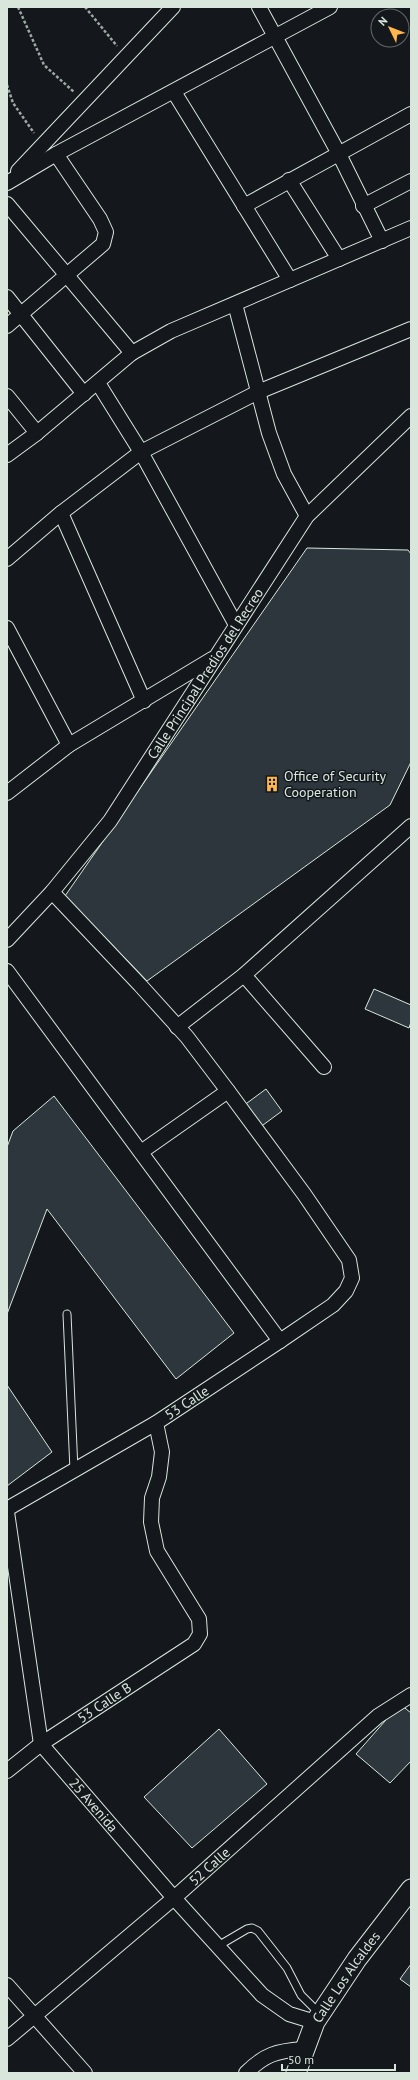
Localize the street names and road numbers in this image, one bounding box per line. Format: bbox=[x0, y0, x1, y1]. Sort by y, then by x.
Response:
street label: Calle Principal Predios del Recreo bbox=[143, 585, 267, 763]
street label: 53 Calle bbox=[161, 1382, 212, 1424]
street label: 53 Calle B bbox=[74, 1678, 135, 1727]
street label: 25 Avenida bbox=[65, 1774, 122, 1836]
street label: 52 Calle bbox=[185, 1843, 234, 1889]
street label: Calle Los Alcaldes bbox=[308, 1928, 384, 2026]

